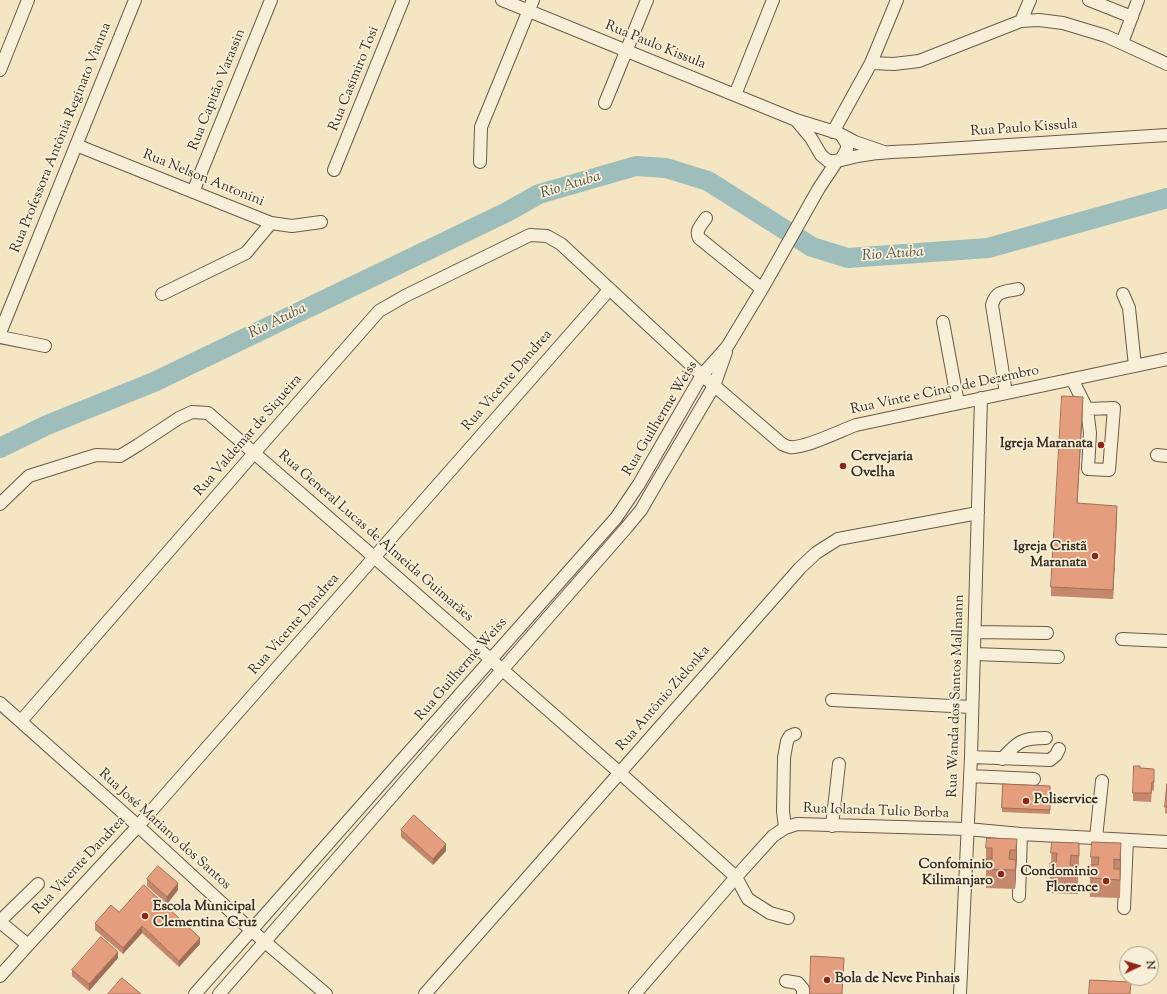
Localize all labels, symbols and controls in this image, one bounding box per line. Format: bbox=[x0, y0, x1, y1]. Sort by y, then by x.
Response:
street label: Rua Paulo Kissula bbox=[602, 18, 708, 74]
street label: Rua Professora Antônia Reginato Vianna bbox=[8, 20, 116, 256]
street label: Rua Casimiro Tosi bbox=[326, 24, 384, 134]
street label: Rua Capitão Varassin bbox=[186, 27, 250, 153]
street label: Rua Paulo Kissula bbox=[970, 117, 1078, 141]
street label: Rua Nelson Antonini bbox=[140, 147, 266, 211]
water label: Rio Atuba bbox=[539, 168, 603, 204]
water label: Rio Atuba bbox=[861, 244, 925, 266]
water label: Rio Atuba bbox=[246, 300, 310, 344]
street label: Rua Vicente Dandrea bbox=[460, 327, 556, 435]
street label: Rua Guilherme Weiss bbox=[620, 359, 702, 479]
street label: Rua Vinte e Cinco de Dezembro bbox=[849, 363, 1041, 419]
street label: Rua Valdemar de Siqueira bbox=[192, 372, 306, 500]
place label: Igreja Maranata bbox=[1000, 437, 1093, 453]
marker: Igreja Maranata bbox=[1096, 440, 1106, 450]
street label: Rua General Lucas de Almeida Guimarães bbox=[274, 448, 476, 626]
place label: Cervejaria Ovelha bbox=[851, 450, 913, 482]
marker: Cervejaria Ovelha bbox=[838, 461, 848, 471]
place label: Igreja Cristã Maranata bbox=[1014, 540, 1087, 572]
marker: Igreja Cristã Maranata bbox=[1090, 551, 1100, 561]
street label: Rua Vicente Dandrea bbox=[247, 571, 343, 679]
street label: Rua Wanda dos Santos Mallmann bbox=[945, 594, 969, 798]
street label: Rua Guilherme Weiss bbox=[413, 615, 511, 725]
street label: Rua Antônio Zielonka bbox=[614, 643, 714, 755]
street label: Rua José Mariano dos Santos bbox=[94, 766, 234, 894]
place label: Poliservice bbox=[1034, 793, 1098, 809]
marker: Poliservice bbox=[1021, 796, 1031, 806]
street label: Rua Iolanda Tulio Borba bbox=[803, 801, 949, 823]
street label: Rua Vicente Dandrea bbox=[30, 813, 130, 919]
place label: Confominio Kilimanjaro bbox=[919, 858, 993, 890]
place label: Condominio Florence bbox=[1020, 865, 1098, 898]
marker: Confominio Kilimanjaro bbox=[996, 869, 1006, 879]
marker: Condominio Florence bbox=[1101, 876, 1111, 886]
place label: Escola Municipal Clementina Cruz bbox=[153, 900, 257, 932]
marker: Escola Municipal Clementina Cruz bbox=[140, 911, 150, 921]
north arrow bbox=[1119, 946, 1159, 986]
text: N bbox=[1142, 960, 1158, 970]
place label: Bola de Neve Pinhais bbox=[835, 972, 960, 988]
marker: Bola de Neve Pinhais bbox=[822, 975, 832, 985]

